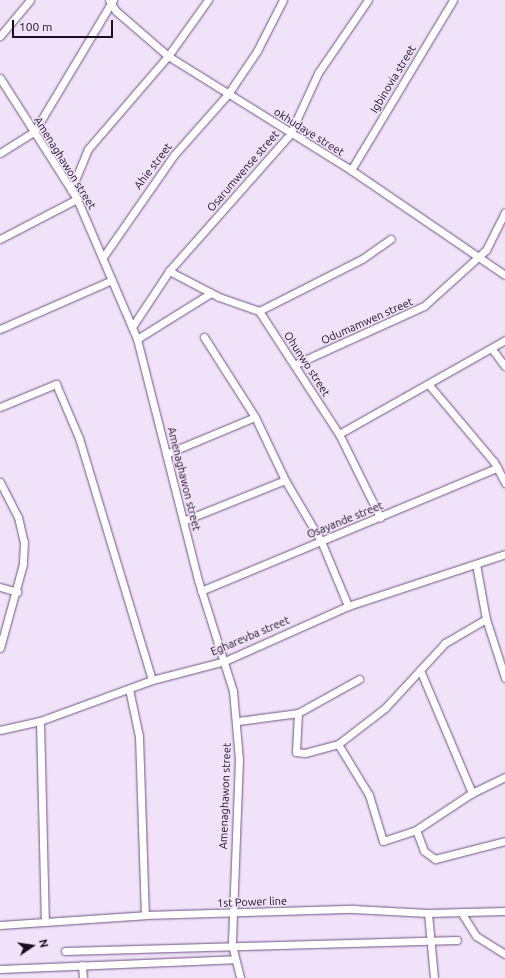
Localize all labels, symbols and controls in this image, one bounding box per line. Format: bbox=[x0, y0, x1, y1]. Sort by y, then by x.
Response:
scale bar bbox=[14, 12, 115, 38]
text: 100 m bbox=[19, 20, 52, 33]
street label: Igbinovia street bbox=[368, 43, 418, 115]
street label: okhudaye street bbox=[271, 105, 347, 159]
street label: Amenaghawon street bbox=[31, 114, 99, 212]
street label: Osarumwense street bbox=[204, 128, 282, 214]
street label: Ahie street bbox=[131, 140, 175, 192]
street label: Odumamwen street bbox=[319, 295, 415, 347]
street label: Ohunwo street bbox=[281, 329, 333, 399]
street label: Amenaghawon street bbox=[165, 426, 203, 532]
street label: Osayande street bbox=[305, 499, 385, 541]
street label: Egharevba street bbox=[209, 613, 291, 659]
street label: Amenaghawon street bbox=[217, 743, 233, 849]
street label: 1st Power line bbox=[217, 894, 287, 910]
north arrow bbox=[12, 926, 52, 966]
text: N bbox=[37, 938, 50, 949]

